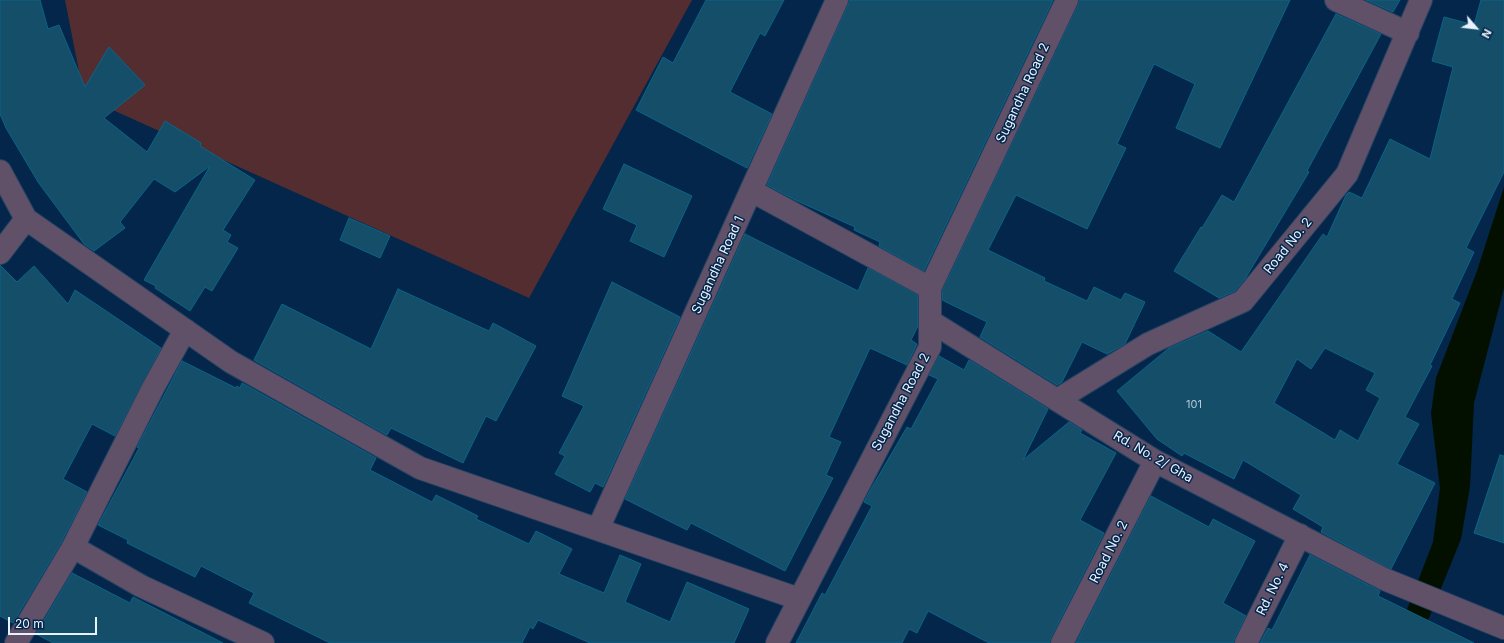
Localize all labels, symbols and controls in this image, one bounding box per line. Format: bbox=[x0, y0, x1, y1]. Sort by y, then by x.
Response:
north arrow bbox=[1456, 8, 1496, 48]
text: N bbox=[1478, 27, 1495, 41]
street label: Sugandha Road 2 bbox=[993, 41, 1053, 145]
street label: Sugandha Road 1 bbox=[689, 214, 747, 316]
street label: Road No. 2 bbox=[1261, 215, 1315, 277]
street label: Sugandha Road 2 bbox=[869, 350, 933, 454]
house number: 101 bbox=[1186, 398, 1202, 412]
street label: Rd. No. 2/ Gha bbox=[1110, 428, 1196, 486]
street label: Road No. 2 bbox=[1087, 518, 1131, 586]
street label: Rd. No. 4 bbox=[1254, 560, 1292, 618]
scale bar bbox=[10, 609, 99, 635]
text: 20 m bbox=[15, 616, 44, 631]

